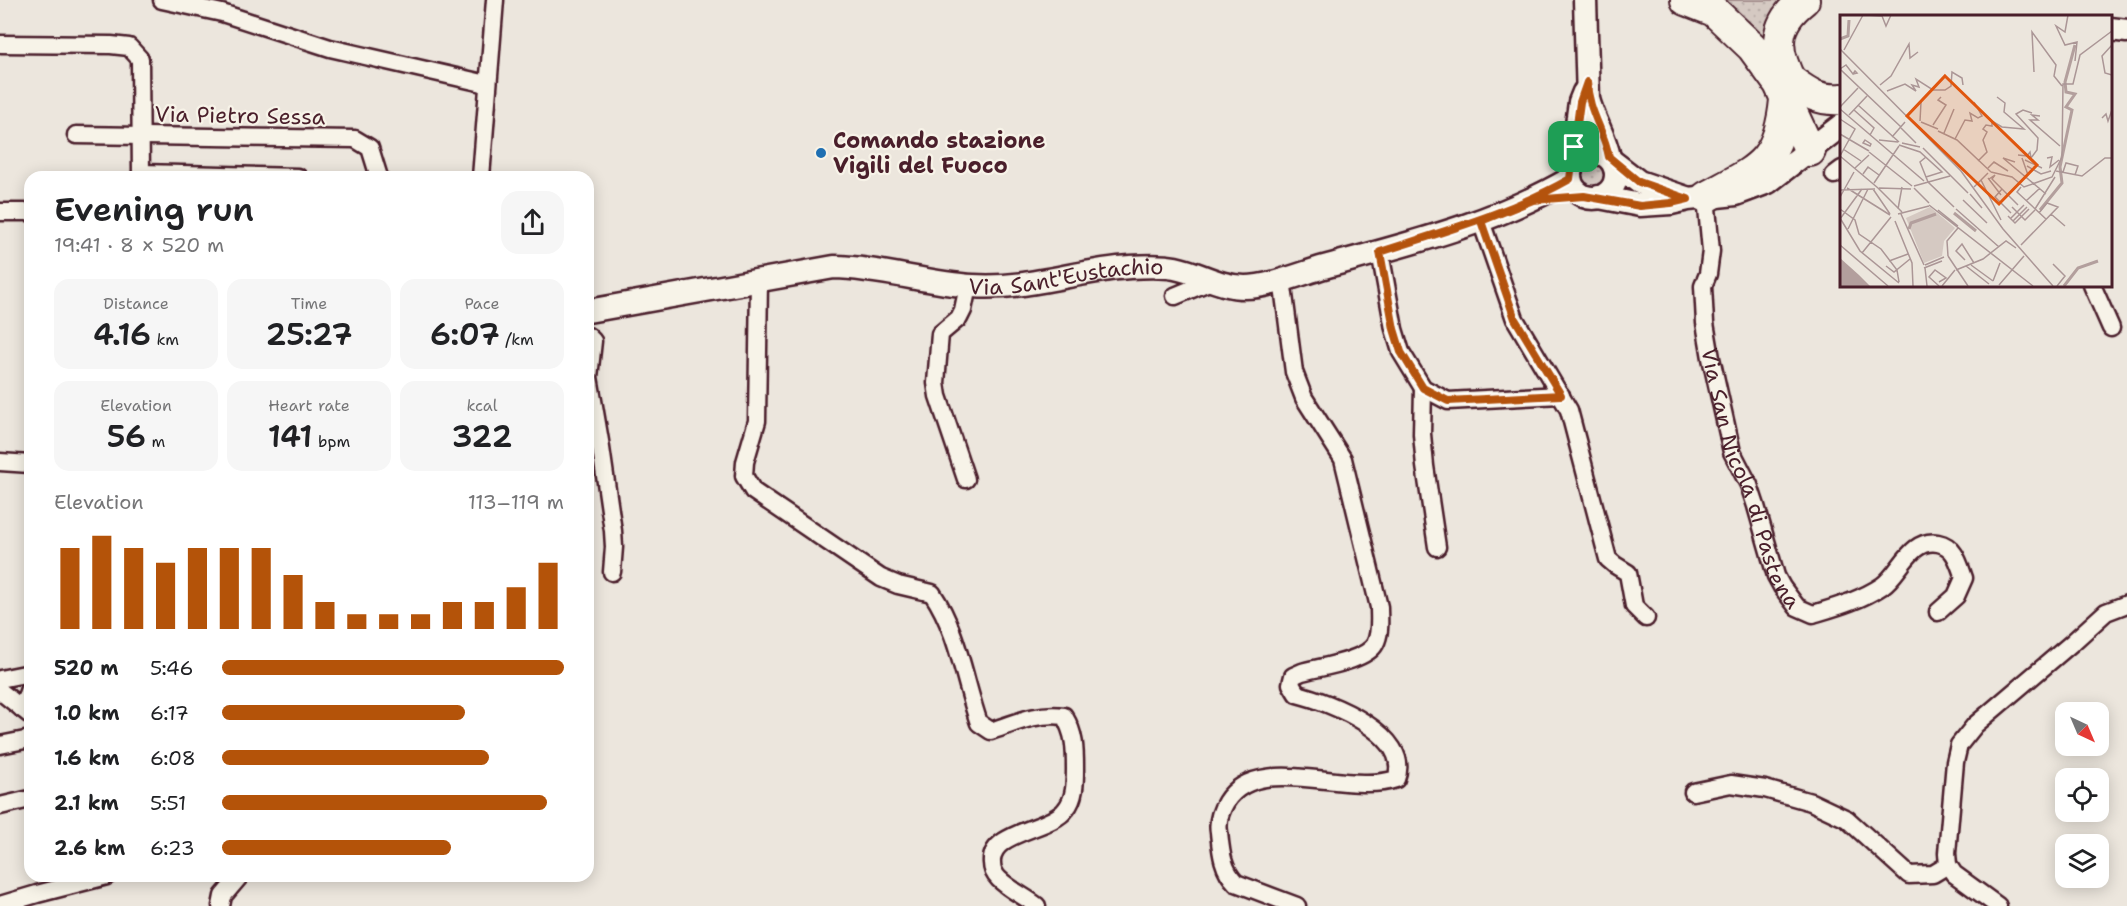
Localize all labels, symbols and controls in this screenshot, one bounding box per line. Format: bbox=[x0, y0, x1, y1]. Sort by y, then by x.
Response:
inset map bbox=[1840, 15, 2112, 286]
street label: Via Pietro Sessa bbox=[154, 100, 326, 131]
pin bbox=[1548, 121, 1599, 172]
place label: Comando stazione Vigili del Fuoco bbox=[833, 126, 1045, 180]
icon: arrive bbox=[1557, 130, 1590, 163]
marker: Comando stazione Vigili del Fuoco bbox=[814, 146, 828, 160]
text: Evening run bbox=[54, 187, 254, 232]
button: share bbox=[501, 191, 564, 254]
text: 19:41 · 8 × 520 m bbox=[54, 232, 224, 258]
street label: Via Sant'Eustachio bbox=[967, 252, 1164, 302]
text: Distance bbox=[103, 293, 169, 314]
text: Time bbox=[291, 293, 327, 314]
text: Pace bbox=[464, 293, 500, 314]
text: 4.16 bbox=[93, 314, 151, 355]
text: 25:27 bbox=[266, 314, 352, 355]
text: 6:07 bbox=[430, 314, 500, 355]
text: km bbox=[151, 329, 179, 350]
text: /km bbox=[500, 329, 534, 350]
street label: Via San Nicola di Pastena bbox=[1694, 345, 1807, 615]
text: Elevation bbox=[100, 395, 172, 416]
text: Heart rate bbox=[268, 395, 350, 416]
text: kcal bbox=[466, 395, 498, 416]
text: 56 bbox=[107, 416, 146, 457]
text: 141 bbox=[268, 416, 313, 457]
text: 322 bbox=[452, 416, 512, 457]
text: m bbox=[146, 431, 165, 452]
text: bpm bbox=[313, 431, 350, 452]
text: Elevation bbox=[54, 489, 144, 515]
text: 113–119 m bbox=[468, 489, 564, 515]
text: 520 m bbox=[54, 655, 119, 681]
text: 5:46 bbox=[150, 655, 193, 681]
text: 1.0 km bbox=[54, 700, 119, 726]
text: 6:17 bbox=[150, 700, 189, 726]
north arrow bbox=[2055, 702, 2109, 756]
map controls bbox=[2055, 702, 2109, 888]
text: 1.6 km bbox=[54, 745, 120, 771]
text: 6:08 bbox=[150, 745, 196, 771]
button: locate bbox=[2055, 768, 2109, 822]
text: 2.1 km bbox=[54, 790, 119, 816]
text: 5:51 bbox=[150, 790, 186, 816]
button: layers bbox=[2055, 834, 2109, 888]
text: 2.6 km bbox=[54, 835, 125, 861]
text: 6:23 bbox=[150, 835, 195, 861]

